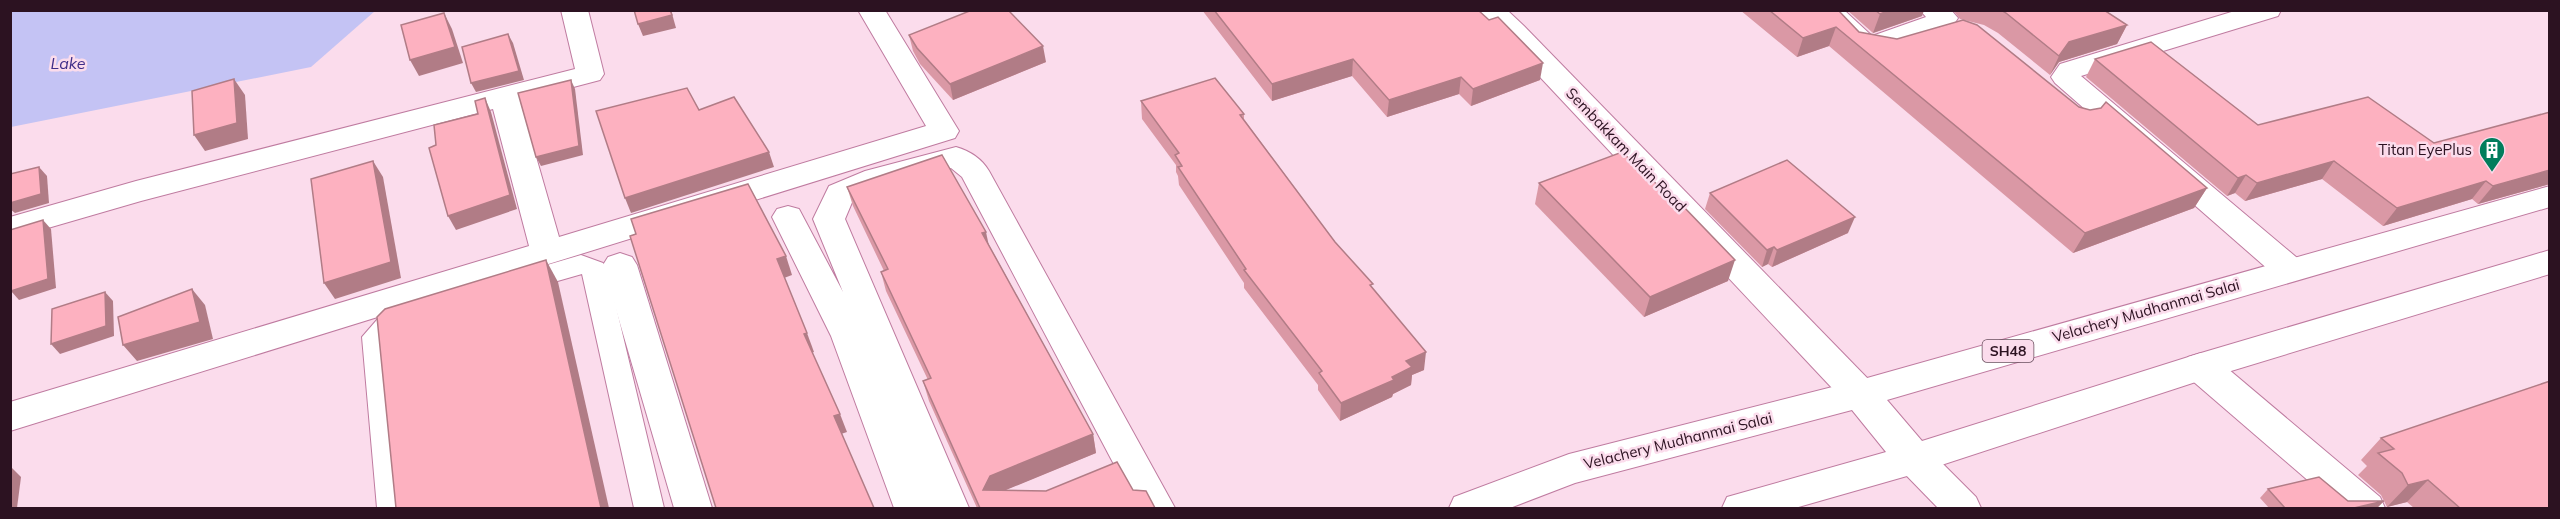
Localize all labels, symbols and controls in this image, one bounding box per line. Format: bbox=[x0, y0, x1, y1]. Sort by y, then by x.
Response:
water label: Lake bbox=[50, 53, 86, 73]
street label: Sembakkam Main Road bbox=[1562, 84, 1691, 216]
building icon: Titan EyePlus bbox=[2477, 135, 2507, 173]
place label: Titan EyePlus bbox=[2378, 140, 2472, 159]
street label: Velachery Mudhanmai Salai bbox=[2050, 275, 2242, 346]
road number: SH48 bbox=[1982, 340, 2034, 362]
street label: Velachery Mudhanmai Salai bbox=[1582, 408, 1774, 473]

